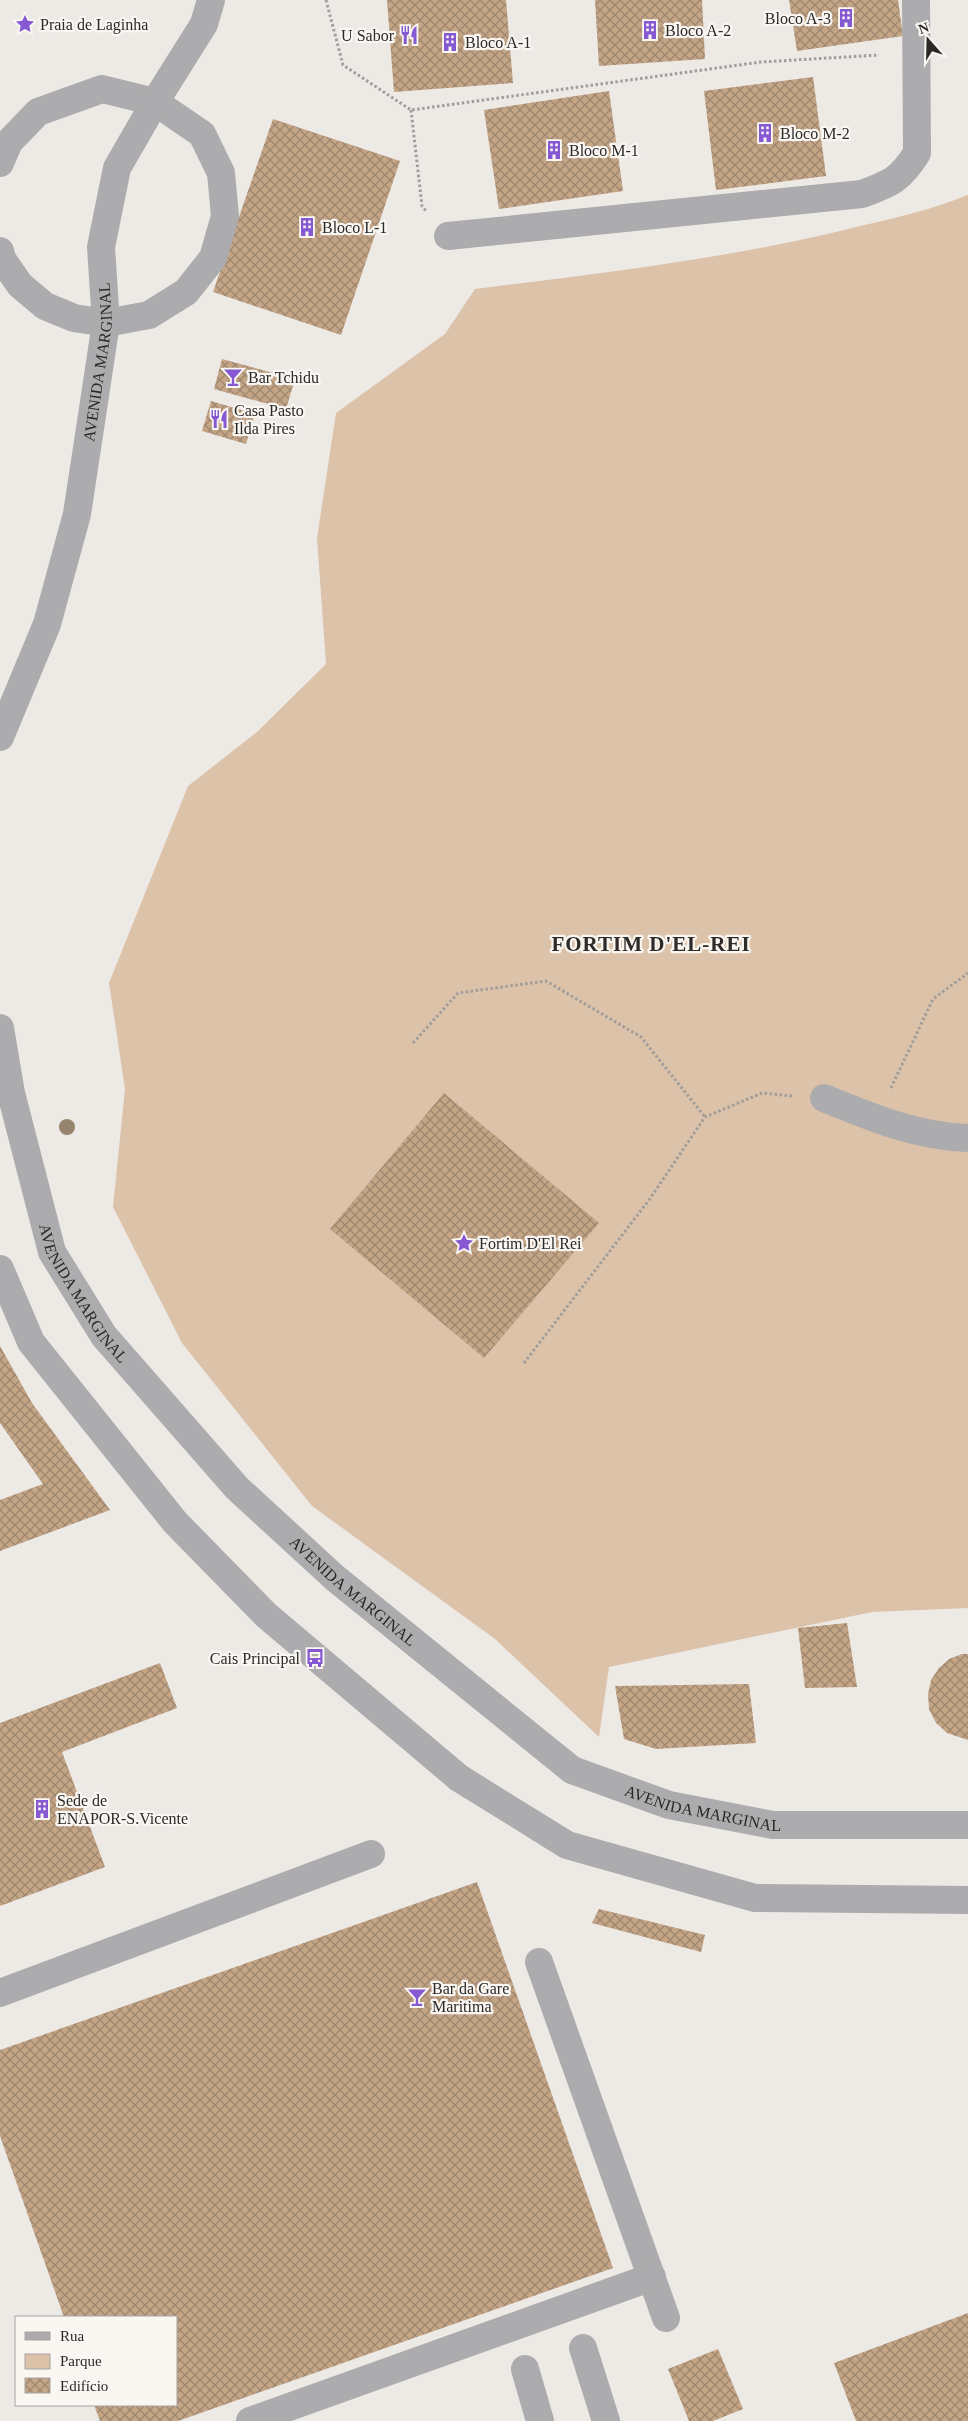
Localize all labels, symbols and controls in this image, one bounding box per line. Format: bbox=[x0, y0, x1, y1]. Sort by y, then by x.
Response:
building icon: Bloco A-3 bbox=[835, 7, 857, 29]
place label: Bloco A-3 bbox=[765, 10, 831, 27]
place icon: Praia de Laginha bbox=[14, 13, 36, 35]
north arrow bbox=[903, 15, 953, 65]
place label: Praia de Laginha bbox=[40, 16, 148, 34]
building icon: Bloco A-2 bbox=[639, 19, 661, 41]
text: N bbox=[916, 19, 931, 37]
place label: Bloco A-2 bbox=[665, 22, 731, 39]
restaurant icon: U Sabor bbox=[398, 24, 420, 46]
place label: U Sabor bbox=[341, 27, 395, 44]
building icon: Bloco A-1 bbox=[439, 31, 461, 53]
place label: Bloco A-1 bbox=[465, 34, 531, 51]
building icon: Bloco M-2 bbox=[754, 122, 776, 144]
place label: Bloco M-2 bbox=[780, 125, 850, 142]
building icon: Bloco M-1 bbox=[543, 139, 565, 161]
place label: Bloco M-1 bbox=[569, 142, 639, 159]
building icon: Bloco L-1 bbox=[296, 216, 318, 238]
place label: Bloco L-1 bbox=[322, 219, 387, 236]
street label: AVENIDA MARGINAL bbox=[80, 282, 115, 443]
bar icon: Bar Tchidu bbox=[222, 366, 244, 388]
place label: Bar Tchidu bbox=[248, 369, 319, 386]
place label: Casa Pasto Ilda Pires bbox=[234, 402, 304, 437]
restaurant icon: Casa Pasto Ilda Pires bbox=[208, 408, 230, 430]
district label: FORTIM D'EL-REI bbox=[551, 932, 751, 956]
street label: AVENIDA MARGINAL bbox=[36, 1222, 131, 1366]
place icon: Fortim D'El Rei bbox=[453, 1232, 475, 1254]
place label: Fortim D'El Rei bbox=[479, 1235, 582, 1252]
street label: AVENIDA MARGINAL bbox=[286, 1533, 419, 1649]
bus stop icon: Cais Principal bbox=[304, 1647, 326, 1669]
place label: Cais Principal bbox=[210, 1650, 301, 1668]
street label: AVENIDA MARGINAL bbox=[622, 1782, 781, 1834]
place label: Sede de ENAPOR-S.Vicente bbox=[57, 1792, 188, 1827]
building icon: Sede de ENAPOR-S.Vicente bbox=[31, 1798, 53, 1820]
place label: Bar da Gare Maritima bbox=[432, 1980, 509, 2015]
bar icon: Bar da Gare Maritima bbox=[406, 1986, 428, 2008]
legend bbox=[15, 2316, 178, 2406]
text: Rua bbox=[60, 2328, 85, 2344]
text: Parque bbox=[60, 2353, 102, 2369]
text: Edifício bbox=[60, 2378, 108, 2394]

